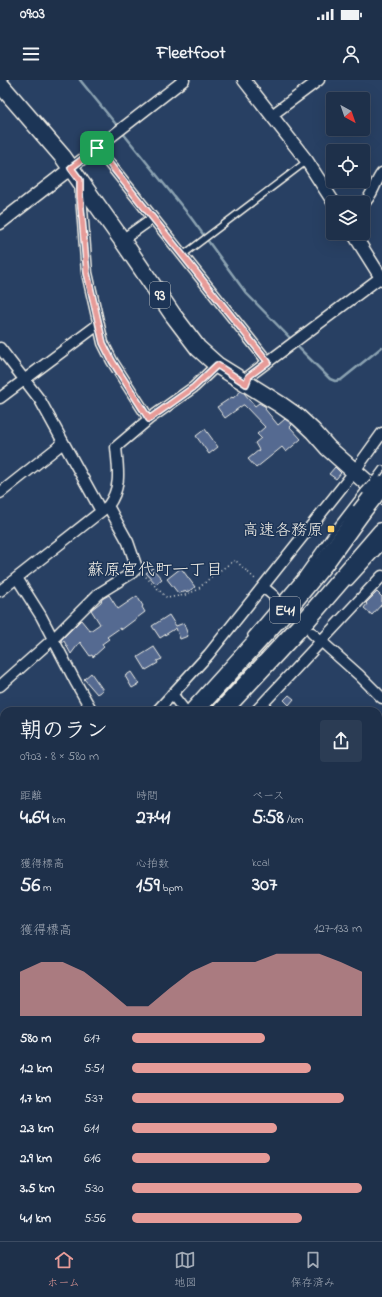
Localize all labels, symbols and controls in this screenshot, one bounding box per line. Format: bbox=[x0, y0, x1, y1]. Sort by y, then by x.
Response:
text: 09:03 bbox=[20, 3, 45, 25]
text: Fleetfoot bbox=[157, 41, 225, 67]
icon: menu bbox=[20, 43, 42, 65]
icon: person bbox=[340, 43, 362, 65]
north arrow bbox=[326, 92, 370, 136]
map controls bbox=[326, 92, 370, 240]
pin bbox=[80, 131, 114, 165]
icon: arrive bbox=[86, 137, 108, 159]
button: locate bbox=[326, 144, 370, 188]
button: layers bbox=[326, 196, 370, 240]
road number: 93 bbox=[150, 282, 170, 308]
place label: 高速各務原 bbox=[243, 519, 323, 543]
marker: 高速各務原 bbox=[326, 524, 336, 534]
district label: 蘇原宮代町一丁目 bbox=[87, 558, 223, 583]
road number: E41 bbox=[270, 597, 300, 623]
text: 朝のラン bbox=[20, 716, 108, 748]
button: share bbox=[320, 720, 362, 762]
text: 09:03 · 8 × 580 m bbox=[20, 747, 99, 766]
text: 距離 bbox=[20, 788, 42, 804]
text: 時間 bbox=[136, 788, 158, 804]
text: ペース bbox=[252, 788, 284, 804]
text: 4.64 bbox=[20, 804, 49, 833]
text: 27:41 bbox=[136, 804, 170, 833]
text: 5:58 bbox=[252, 804, 284, 833]
text: km bbox=[49, 812, 65, 828]
text: /km bbox=[284, 812, 304, 828]
text: kcal bbox=[252, 855, 270, 871]
text: 獲得標高 bbox=[20, 856, 64, 872]
text: 心拍数 bbox=[136, 856, 169, 872]
text: 307 bbox=[252, 871, 277, 900]
text: 56 bbox=[20, 872, 40, 901]
text: 159 bbox=[136, 872, 160, 901]
text: m bbox=[40, 880, 52, 896]
text: bpm bbox=[160, 880, 183, 896]
text: 127–133 m bbox=[314, 919, 362, 938]
text: 獲得標高 bbox=[20, 921, 72, 940]
text: 580 m bbox=[20, 1029, 51, 1048]
text: 6:17 bbox=[84, 1029, 100, 1048]
text: 1.2 km bbox=[20, 1059, 52, 1078]
text: 5:51 bbox=[84, 1059, 104, 1078]
text: 1.7 km bbox=[20, 1089, 51, 1108]
text: 5:37 bbox=[84, 1089, 103, 1108]
text: 2.3 km bbox=[20, 1119, 54, 1138]
text: 6:11 bbox=[84, 1119, 99, 1138]
text: 2.9 km bbox=[20, 1149, 52, 1168]
text: 6:16 bbox=[84, 1149, 101, 1168]
text: 3.5 km bbox=[20, 1179, 55, 1198]
text: 5:30 bbox=[84, 1179, 104, 1198]
text: 4.1 km bbox=[20, 1209, 51, 1228]
text: 5:56 bbox=[84, 1209, 106, 1228]
tab: ホーム bbox=[47, 1249, 80, 1291]
tab: 地図 bbox=[174, 1249, 196, 1291]
tab: 保存済み bbox=[291, 1249, 335, 1291]

